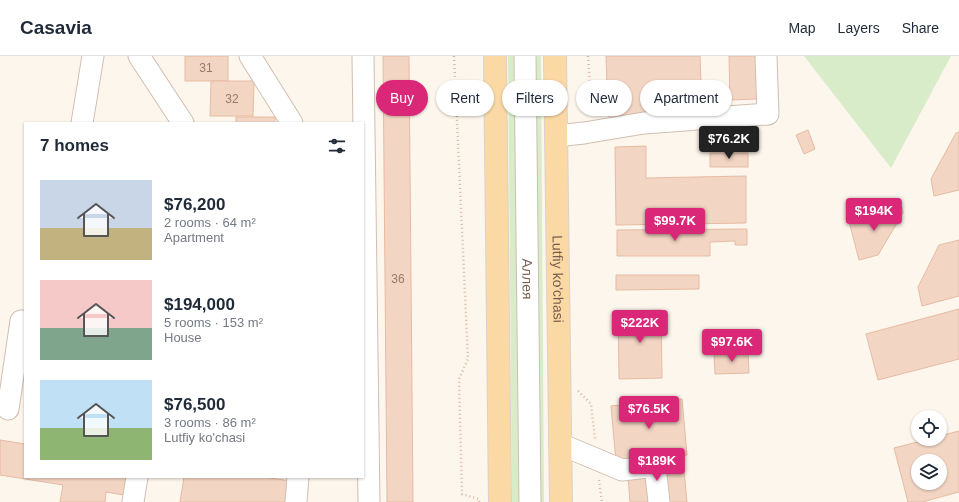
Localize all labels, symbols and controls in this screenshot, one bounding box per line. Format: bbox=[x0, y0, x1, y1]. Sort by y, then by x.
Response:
text: Casavia bbox=[20, 17, 92, 38]
text: Map bbox=[788, 20, 816, 36]
text: Layers bbox=[838, 20, 880, 36]
text: Share bbox=[902, 20, 939, 36]
house number: 31 bbox=[199, 61, 213, 75]
chip: Buy bbox=[376, 80, 428, 116]
chip: Rent bbox=[436, 80, 494, 116]
chip: Filters bbox=[502, 80, 568, 116]
chip: New bbox=[576, 80, 632, 116]
chip: Apartment bbox=[640, 80, 732, 116]
house number: 32 bbox=[225, 92, 239, 106]
pin: $76.2K bbox=[696, 126, 762, 160]
text: $76.2K bbox=[708, 131, 750, 146]
icon: filters bbox=[326, 135, 348, 157]
text: 7 homes bbox=[40, 136, 109, 155]
text: $76,200 bbox=[164, 195, 225, 214]
icon: home bbox=[72, 196, 120, 244]
pin: $194K bbox=[846, 198, 902, 232]
text: $194K bbox=[855, 203, 893, 218]
pin: $99.7K bbox=[642, 208, 708, 242]
text: $99.7K bbox=[654, 213, 696, 228]
text: 2 rooms · 64 m² bbox=[164, 215, 256, 230]
text: Apartment bbox=[164, 230, 224, 245]
street label: Lutfiy ko'chasi bbox=[549, 235, 567, 323]
street label: Аллея bbox=[519, 258, 536, 300]
house number: 36 bbox=[391, 272, 405, 286]
text: $194,000 bbox=[164, 295, 235, 314]
icon: home bbox=[72, 296, 120, 344]
pin: $222K bbox=[612, 310, 668, 344]
text: 5 rooms · 153 m² bbox=[164, 315, 263, 330]
text: $222K bbox=[621, 315, 659, 330]
pin: $97.6K bbox=[699, 329, 765, 363]
text: House bbox=[164, 330, 202, 345]
text: $97.6K bbox=[711, 334, 753, 349]
text: $76,500 bbox=[164, 395, 225, 414]
icon: home bbox=[72, 396, 120, 444]
pin: $76.5K bbox=[616, 396, 682, 430]
text: $76.5K bbox=[628, 401, 670, 416]
map controls bbox=[911, 410, 947, 490]
button: locate bbox=[911, 410, 947, 446]
text: 3 rooms · 86 m² bbox=[164, 415, 256, 430]
text: Lutfiy ko'chasi bbox=[164, 430, 245, 445]
pin: $189K bbox=[629, 448, 685, 482]
text: $189K bbox=[638, 453, 676, 468]
button: layers bbox=[911, 454, 947, 490]

